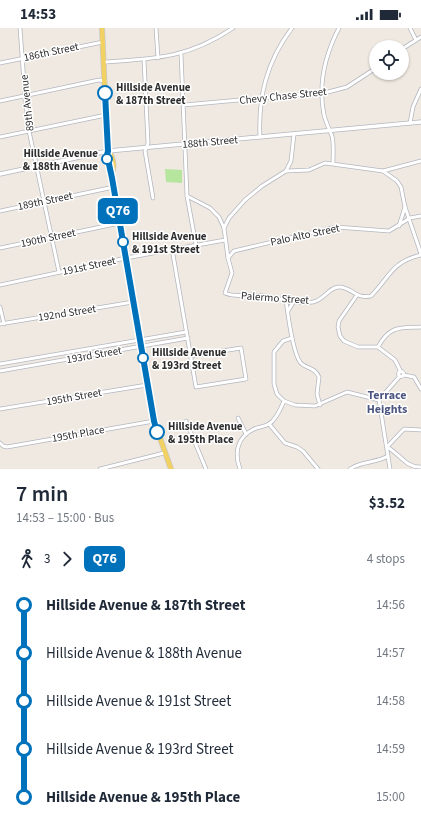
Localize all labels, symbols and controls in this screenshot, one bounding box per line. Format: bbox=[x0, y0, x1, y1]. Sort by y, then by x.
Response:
text: 14:53 bbox=[20, 4, 56, 25]
street label: 186th Street bbox=[22, 39, 80, 65]
map controls bbox=[369, 40, 409, 80]
button: locate bbox=[369, 40, 409, 80]
street label: 89th Avenue bbox=[17, 73, 37, 132]
place label: Hillside Avenue & 187th Street bbox=[116, 80, 191, 108]
street label: Chevy Chase Street bbox=[239, 84, 328, 108]
marker: Hillside Avenue & 187th Street bbox=[97, 85, 113, 101]
street label: 188th Street bbox=[182, 132, 239, 152]
place label: Hillside Avenue & 188th Avenue bbox=[23, 146, 98, 174]
marker: Hillside Avenue & 188th Avenue bbox=[101, 153, 113, 165]
street label: 189th Street bbox=[16, 188, 74, 214]
line badge: Q76 bbox=[95, 198, 141, 224]
text: Q76 bbox=[106, 201, 130, 221]
street label: Palo Alto Street bbox=[269, 220, 341, 250]
street label: 190th Street bbox=[19, 225, 77, 251]
place label: Hillside Avenue & 191st Street bbox=[132, 229, 207, 257]
marker: Hillside Avenue & 191st Street bbox=[117, 236, 129, 248]
street label: 191st Street bbox=[61, 253, 117, 279]
street label: Palermo Street bbox=[240, 288, 310, 308]
street label: 192nd Street bbox=[37, 301, 97, 325]
street label: 193rd Street bbox=[65, 343, 123, 367]
place label: Hillside Avenue & 193rd Street bbox=[152, 345, 227, 373]
marker: Hillside Avenue & 193rd Street bbox=[137, 352, 149, 364]
street label: 195th Street bbox=[45, 385, 103, 409]
district label: Terrace Heights bbox=[367, 387, 407, 418]
place label: Hillside Avenue & 195th Place bbox=[168, 419, 243, 447]
street label: 195th Place bbox=[51, 422, 106, 446]
marker: Hillside Avenue & 195th Place bbox=[149, 424, 165, 440]
text: 7 min bbox=[16, 478, 68, 510]
text: $3.52 bbox=[369, 493, 405, 514]
text: 14:53 – 15:00 · Bus bbox=[16, 509, 114, 527]
icon: walk bbox=[16, 548, 38, 570]
icon: forward bbox=[56, 548, 78, 570]
text: Q76 bbox=[92, 549, 117, 569]
text: 3 bbox=[44, 550, 50, 568]
text: 4 stops bbox=[367, 550, 405, 568]
text: Hillside Avenue & 187th Street bbox=[46, 595, 245, 616]
text: 14:56 bbox=[376, 596, 405, 614]
text: Hillside Avenue & 188th Avenue bbox=[46, 643, 242, 664]
text: 14:57 bbox=[376, 644, 405, 662]
text: Hillside Avenue & 191st Street bbox=[46, 691, 231, 712]
text: 14:58 bbox=[376, 692, 405, 710]
text: Hillside Avenue & 193rd Street bbox=[46, 739, 234, 760]
text: 14:59 bbox=[376, 740, 405, 758]
text: Hillside Avenue & 195th Place bbox=[46, 787, 240, 808]
text: 15:00 bbox=[376, 788, 405, 806]

